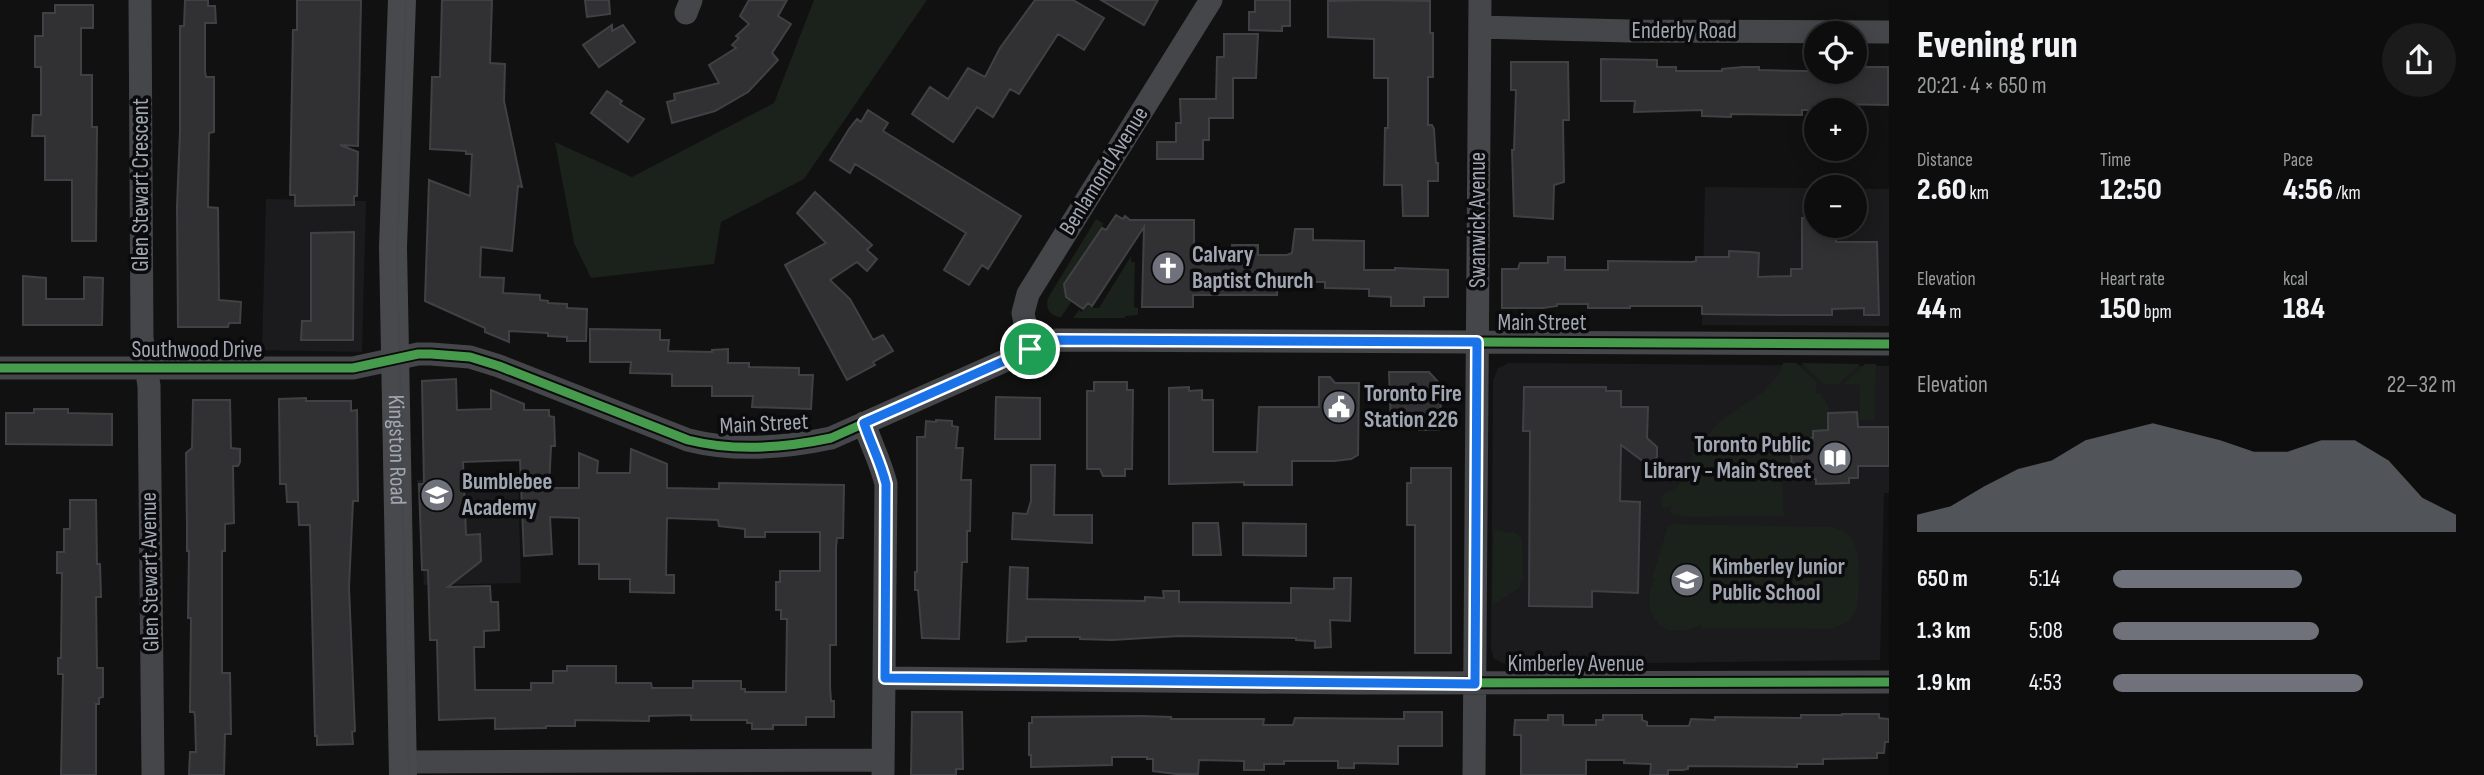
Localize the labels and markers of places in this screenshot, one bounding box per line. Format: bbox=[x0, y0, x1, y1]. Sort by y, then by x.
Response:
place label: Calvary Baptist Church bbox=[1192, 241, 1314, 295]
church icon: Calvary Baptist Church bbox=[1149, 249, 1187, 287]
pin bbox=[1000, 319, 1060, 379]
place label: Toronto Fire Station 226 bbox=[1364, 380, 1462, 434]
public building icon: Toronto Fire Station 226 bbox=[1320, 388, 1358, 426]
place label: Toronto Public Library - Main Street bbox=[1644, 431, 1811, 485]
library icon: Toronto Public Library - Main Street bbox=[1816, 439, 1854, 477]
place label: Bumblebee Academy bbox=[461, 468, 552, 522]
school or university icon: Bumblebee Academy bbox=[418, 476, 456, 514]
place label: Kimberley Junior Public School bbox=[1712, 553, 1845, 607]
school or university icon: Kimberley Junior Public School bbox=[1668, 561, 1706, 599]

